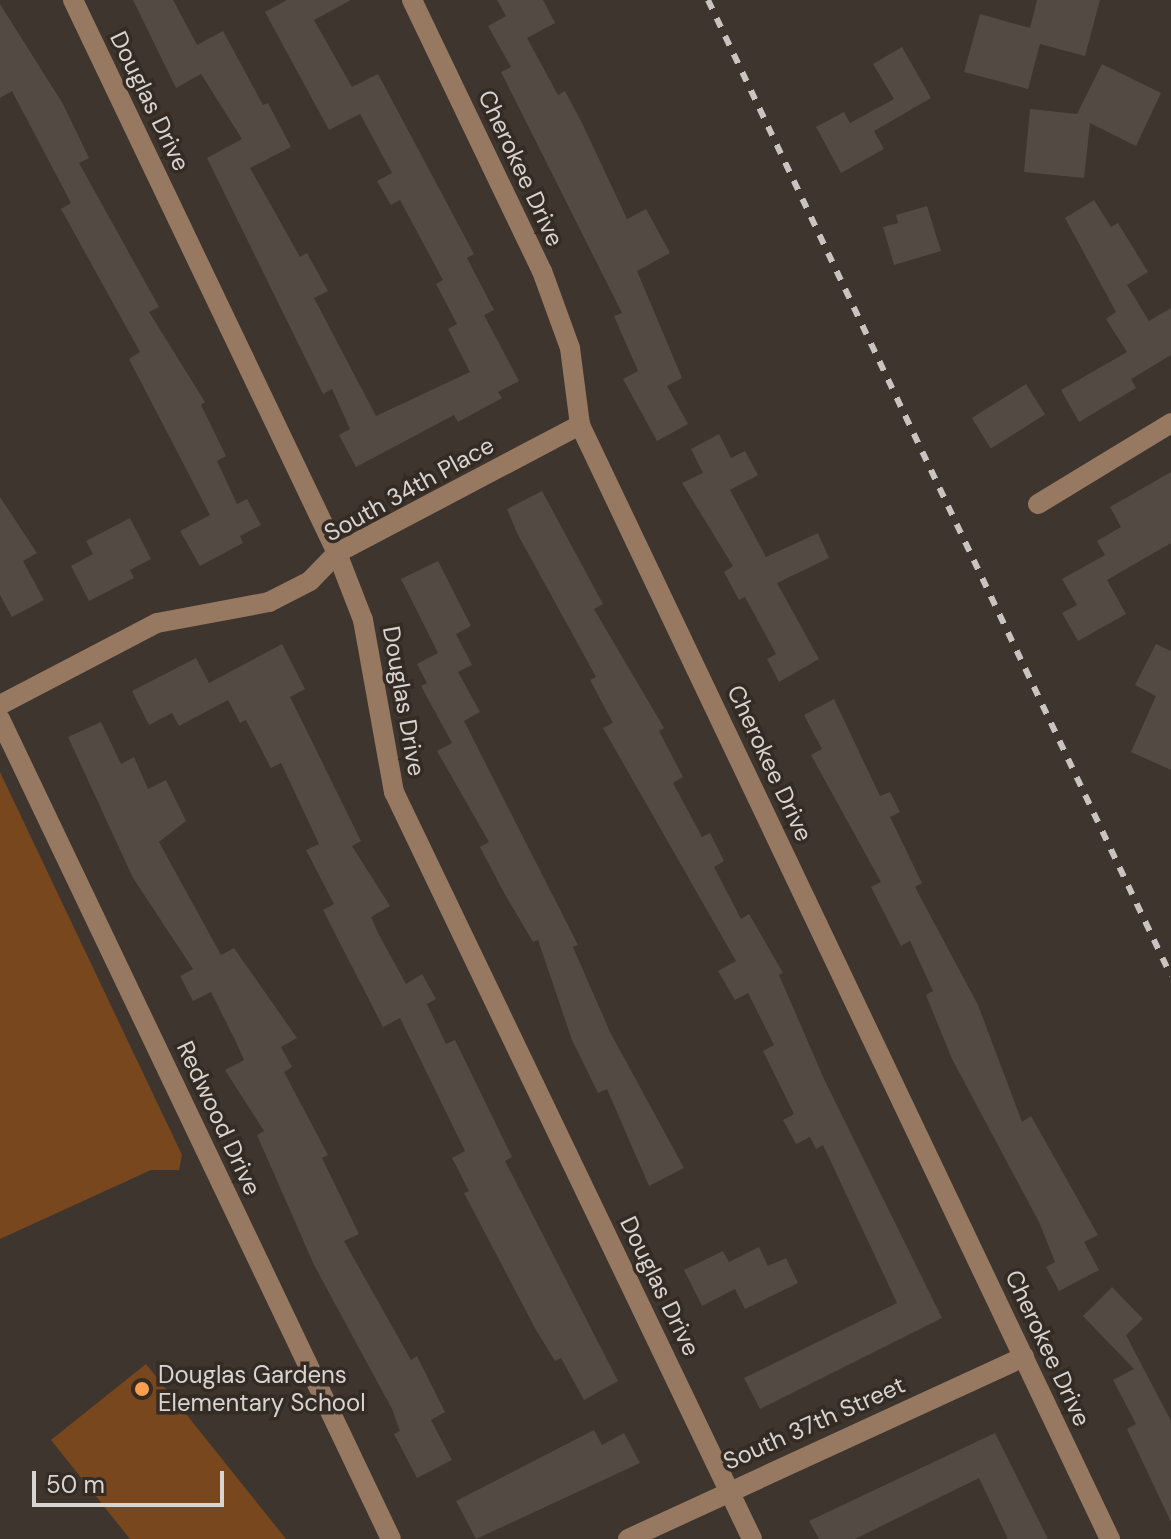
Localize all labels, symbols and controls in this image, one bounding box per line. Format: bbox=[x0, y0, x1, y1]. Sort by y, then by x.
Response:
street label: Douglas Drive bbox=[104, 27, 196, 175]
street label: Cherokee Drive bbox=[472, 85, 570, 251]
street label: South 34th Place bbox=[319, 430, 499, 548]
street label: Douglas Drive bbox=[377, 624, 431, 778]
street label: Cherokee Drive bbox=[721, 680, 819, 846]
street label: Redwood Drive bbox=[171, 1036, 267, 1200]
street label: Douglas Drive bbox=[614, 1212, 706, 1360]
street label: Cherokee Drive bbox=[999, 1265, 1097, 1431]
place label: Douglas Gardens Elementary School bbox=[158, 1361, 366, 1417]
street label: South 37th Street bbox=[719, 1370, 909, 1476]
marker: Douglas Gardens Elementary School bbox=[133, 1380, 151, 1398]
scale bar bbox=[36, 1455, 228, 1505]
text: 50 m bbox=[46, 1469, 105, 1500]

